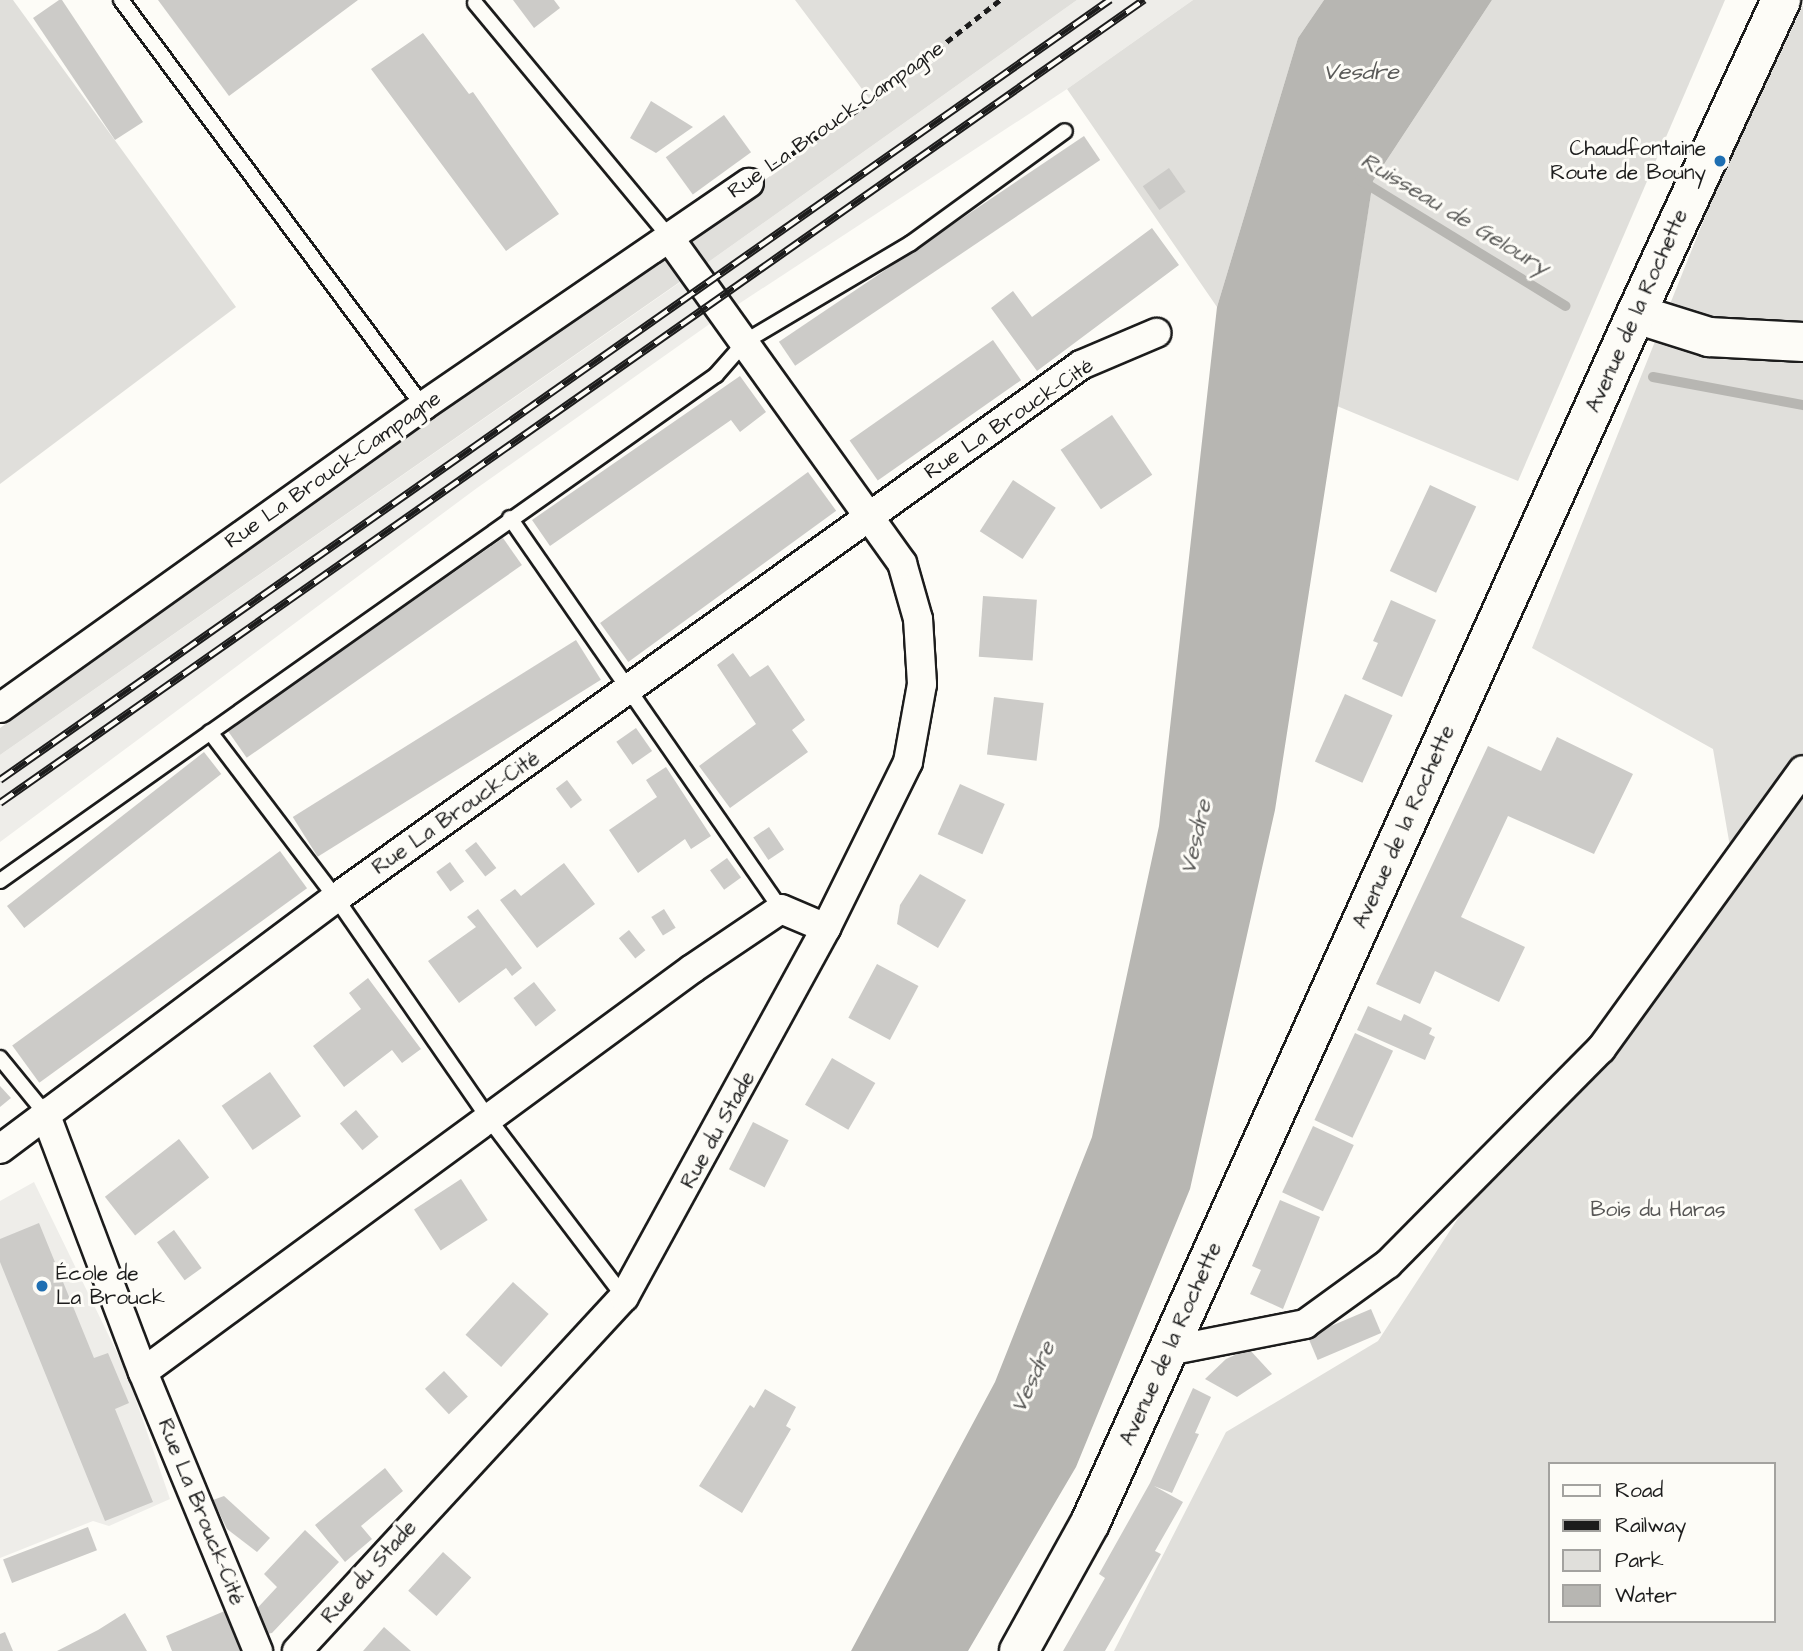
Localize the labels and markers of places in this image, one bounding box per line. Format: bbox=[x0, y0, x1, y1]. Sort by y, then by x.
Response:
place label: Chaudfontaine Route de Bouny bbox=[1550, 136, 1706, 186]
marker: Chaudfontaine Route de Bouny bbox=[1712, 153, 1728, 169]
place label: École de La Brouck bbox=[56, 1261, 165, 1311]
marker: École de La Brouck bbox=[34, 1278, 50, 1294]

